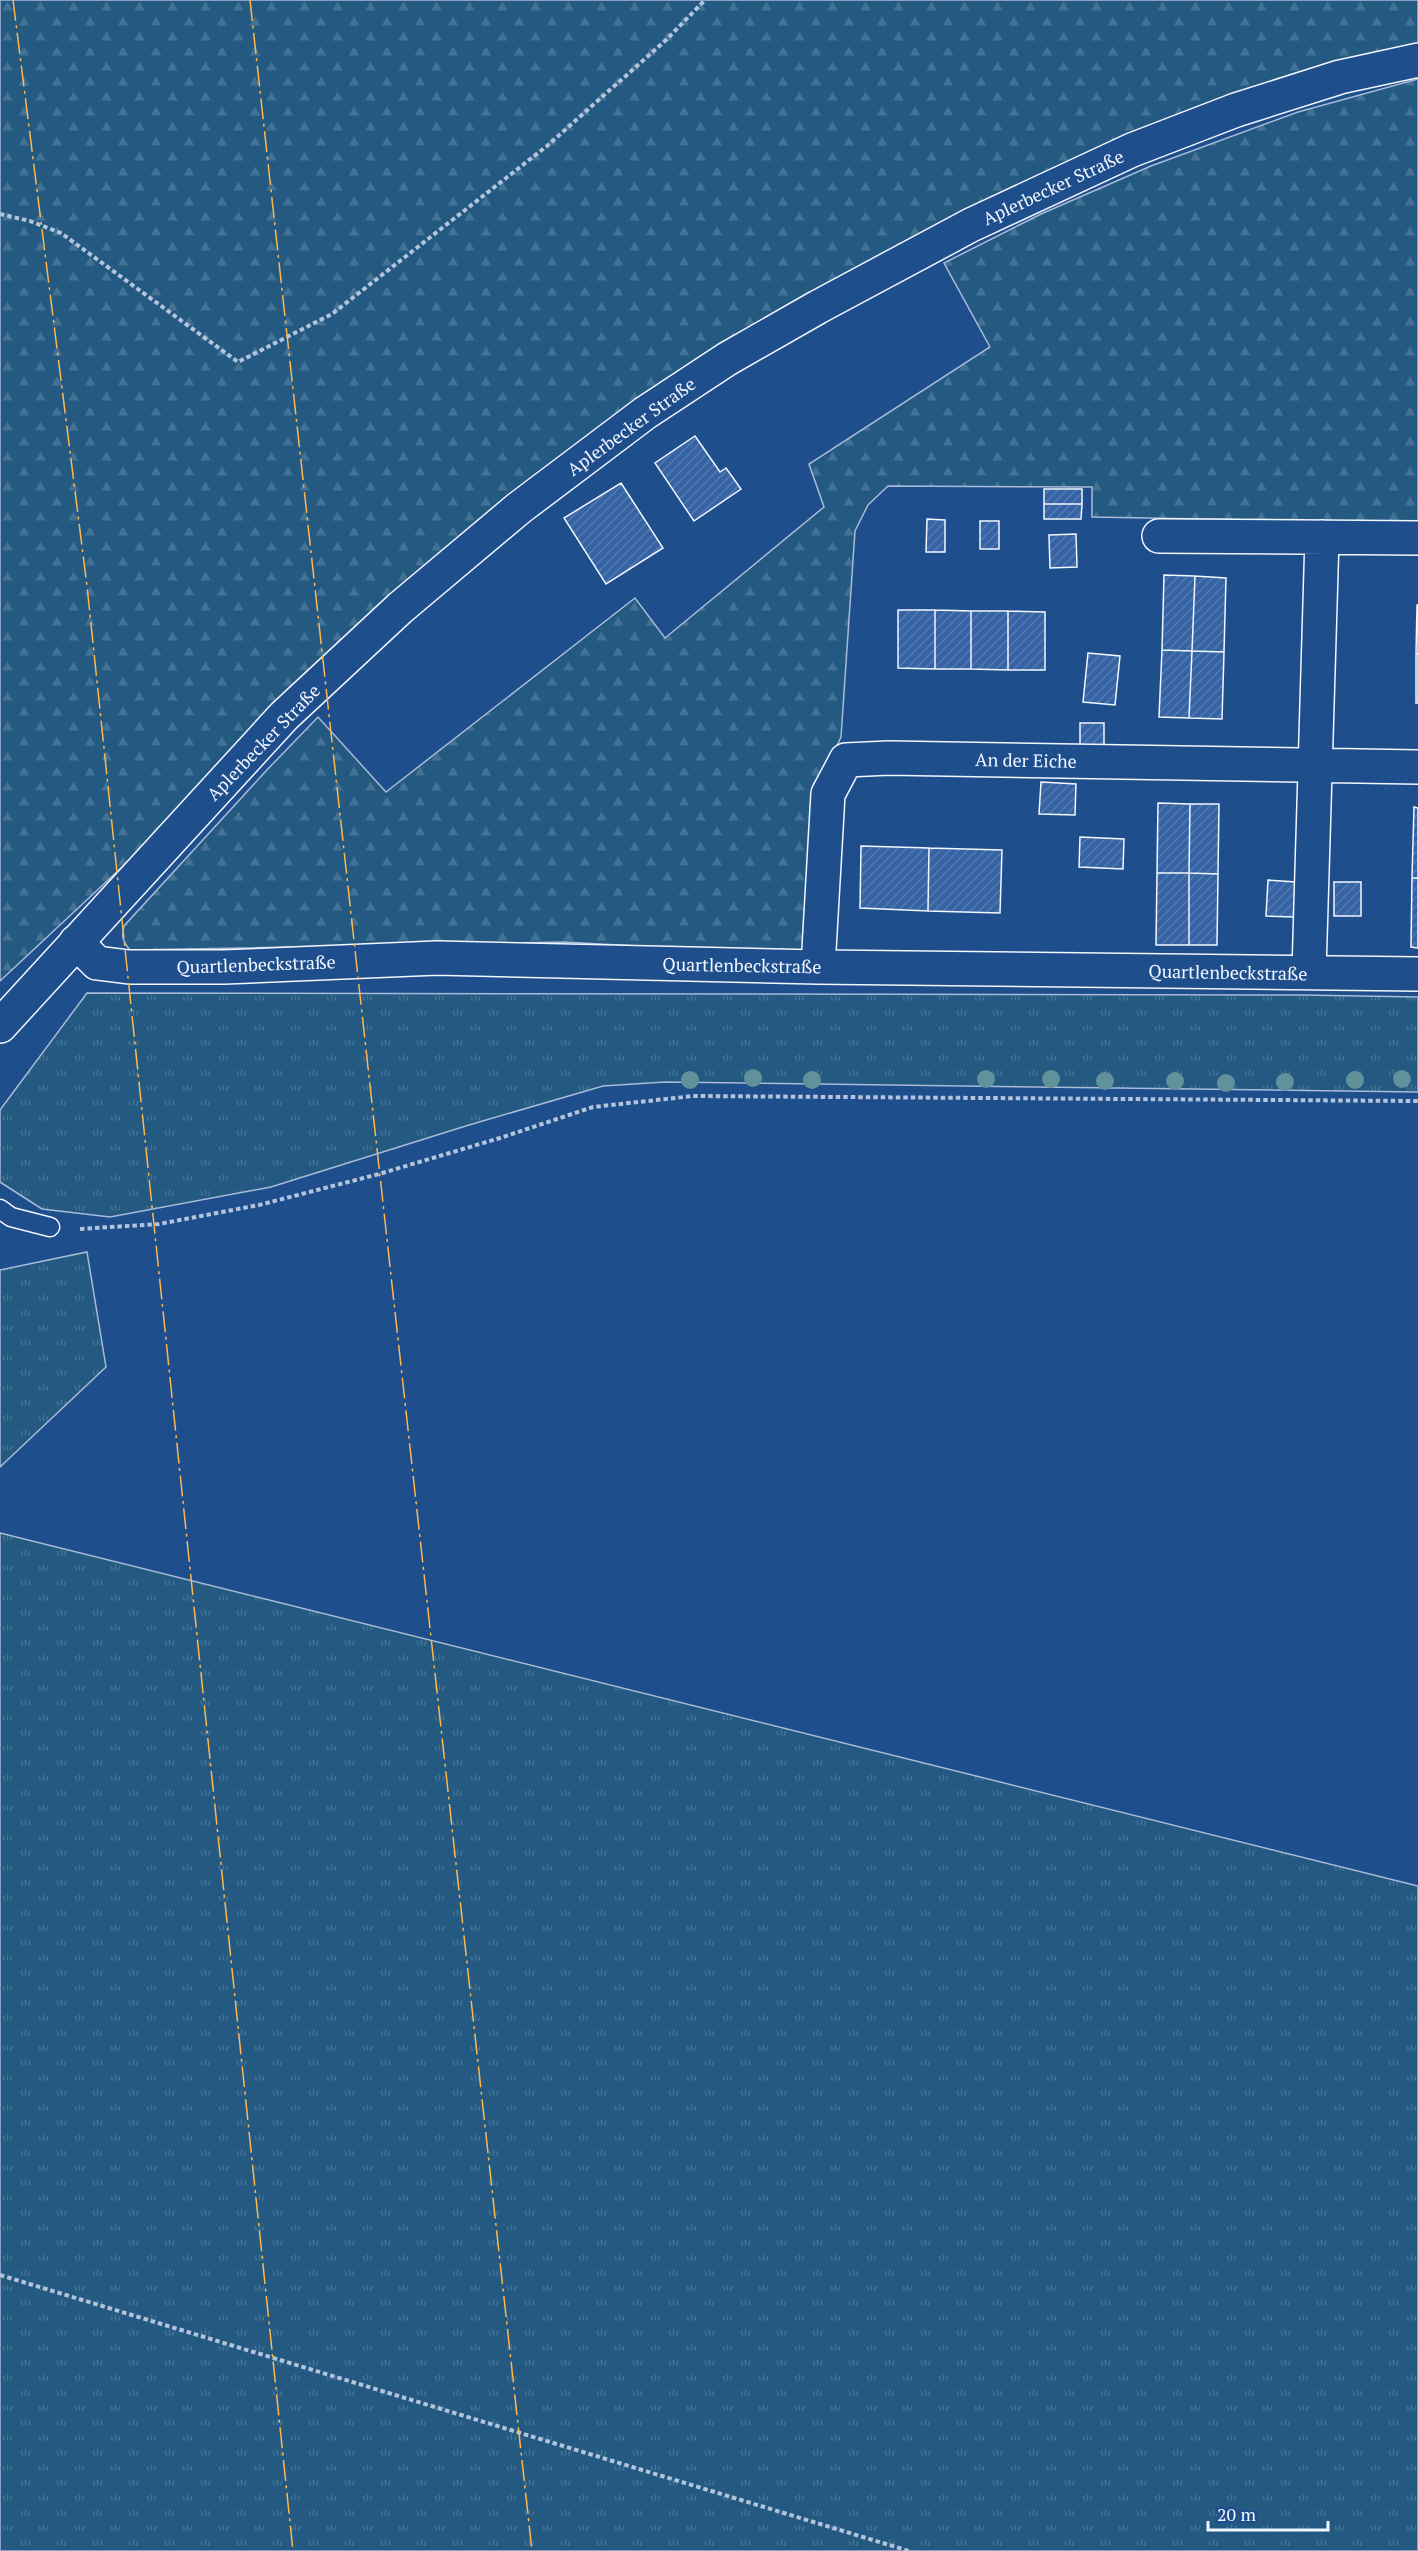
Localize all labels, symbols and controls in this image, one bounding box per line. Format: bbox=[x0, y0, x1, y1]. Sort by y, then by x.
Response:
street label: Aplerbecker Straße bbox=[978, 144, 1128, 230]
street label: Aplerbecker Straße bbox=[562, 371, 700, 481]
street label: Aplerbecker Straße bbox=[201, 678, 325, 806]
street label: An der Eiche bbox=[975, 747, 1077, 773]
street label: Quartlenbeckstraße bbox=[176, 949, 336, 979]
street label: Quartlenbeckstraße bbox=[662, 952, 822, 978]
street label: Quartlenbeckstraße bbox=[1148, 959, 1308, 985]
scale bar bbox=[1208, 2494, 1328, 2532]
text: 20 m bbox=[1217, 2502, 1257, 2526]

